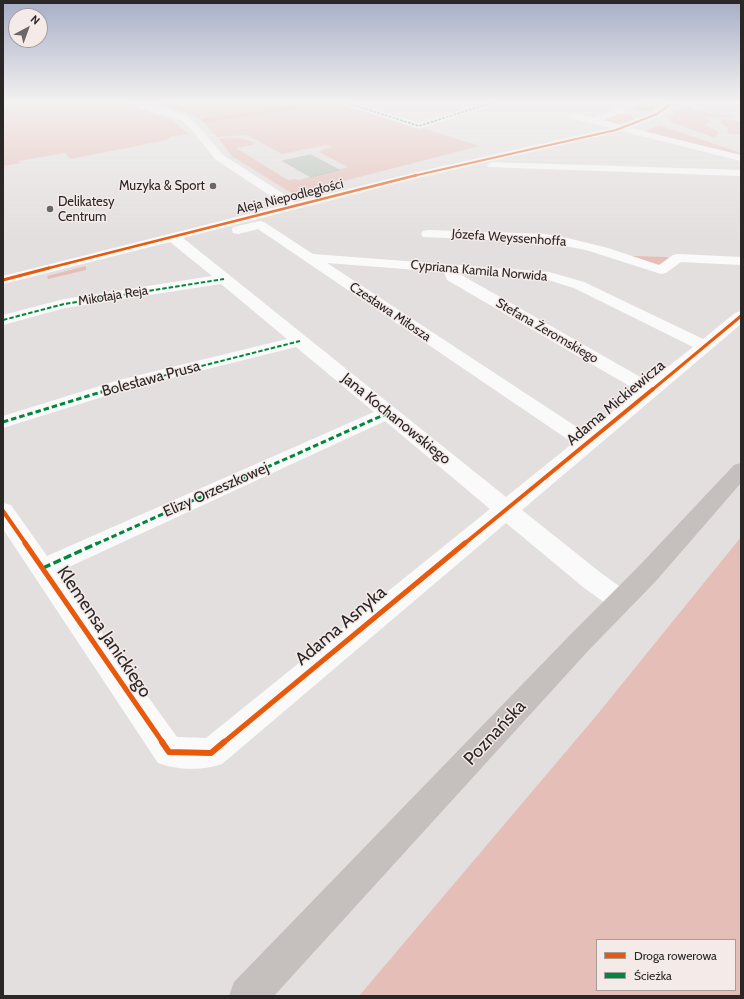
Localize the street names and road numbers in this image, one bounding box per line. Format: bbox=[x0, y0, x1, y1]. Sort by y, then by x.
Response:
street label: Aleja Niepodległości bbox=[235, 176, 345, 218]
street label: Józefa Weyssenhoffa bbox=[451, 226, 567, 250]
street label: Cypriana Kamila Norwida bbox=[410, 257, 548, 285]
street label: Czesława Miłosza bbox=[346, 279, 434, 345]
street label: Mikołaja Reja bbox=[77, 283, 149, 309]
street label: Stefana Żeromskiego bbox=[493, 295, 601, 367]
street label: Bolesława Prusa bbox=[100, 357, 202, 401]
street label: Adama Mickiewicza bbox=[563, 357, 669, 449]
street label: Jana Kochanowskiego bbox=[338, 369, 454, 469]
street label: Elizy Orzeszkowej bbox=[161, 459, 271, 521]
street label: Klemensa Janickiego bbox=[52, 562, 156, 702]
street label: Adama Asnyka bbox=[291, 582, 391, 670]
street label: Poznańska bbox=[459, 696, 531, 770]

